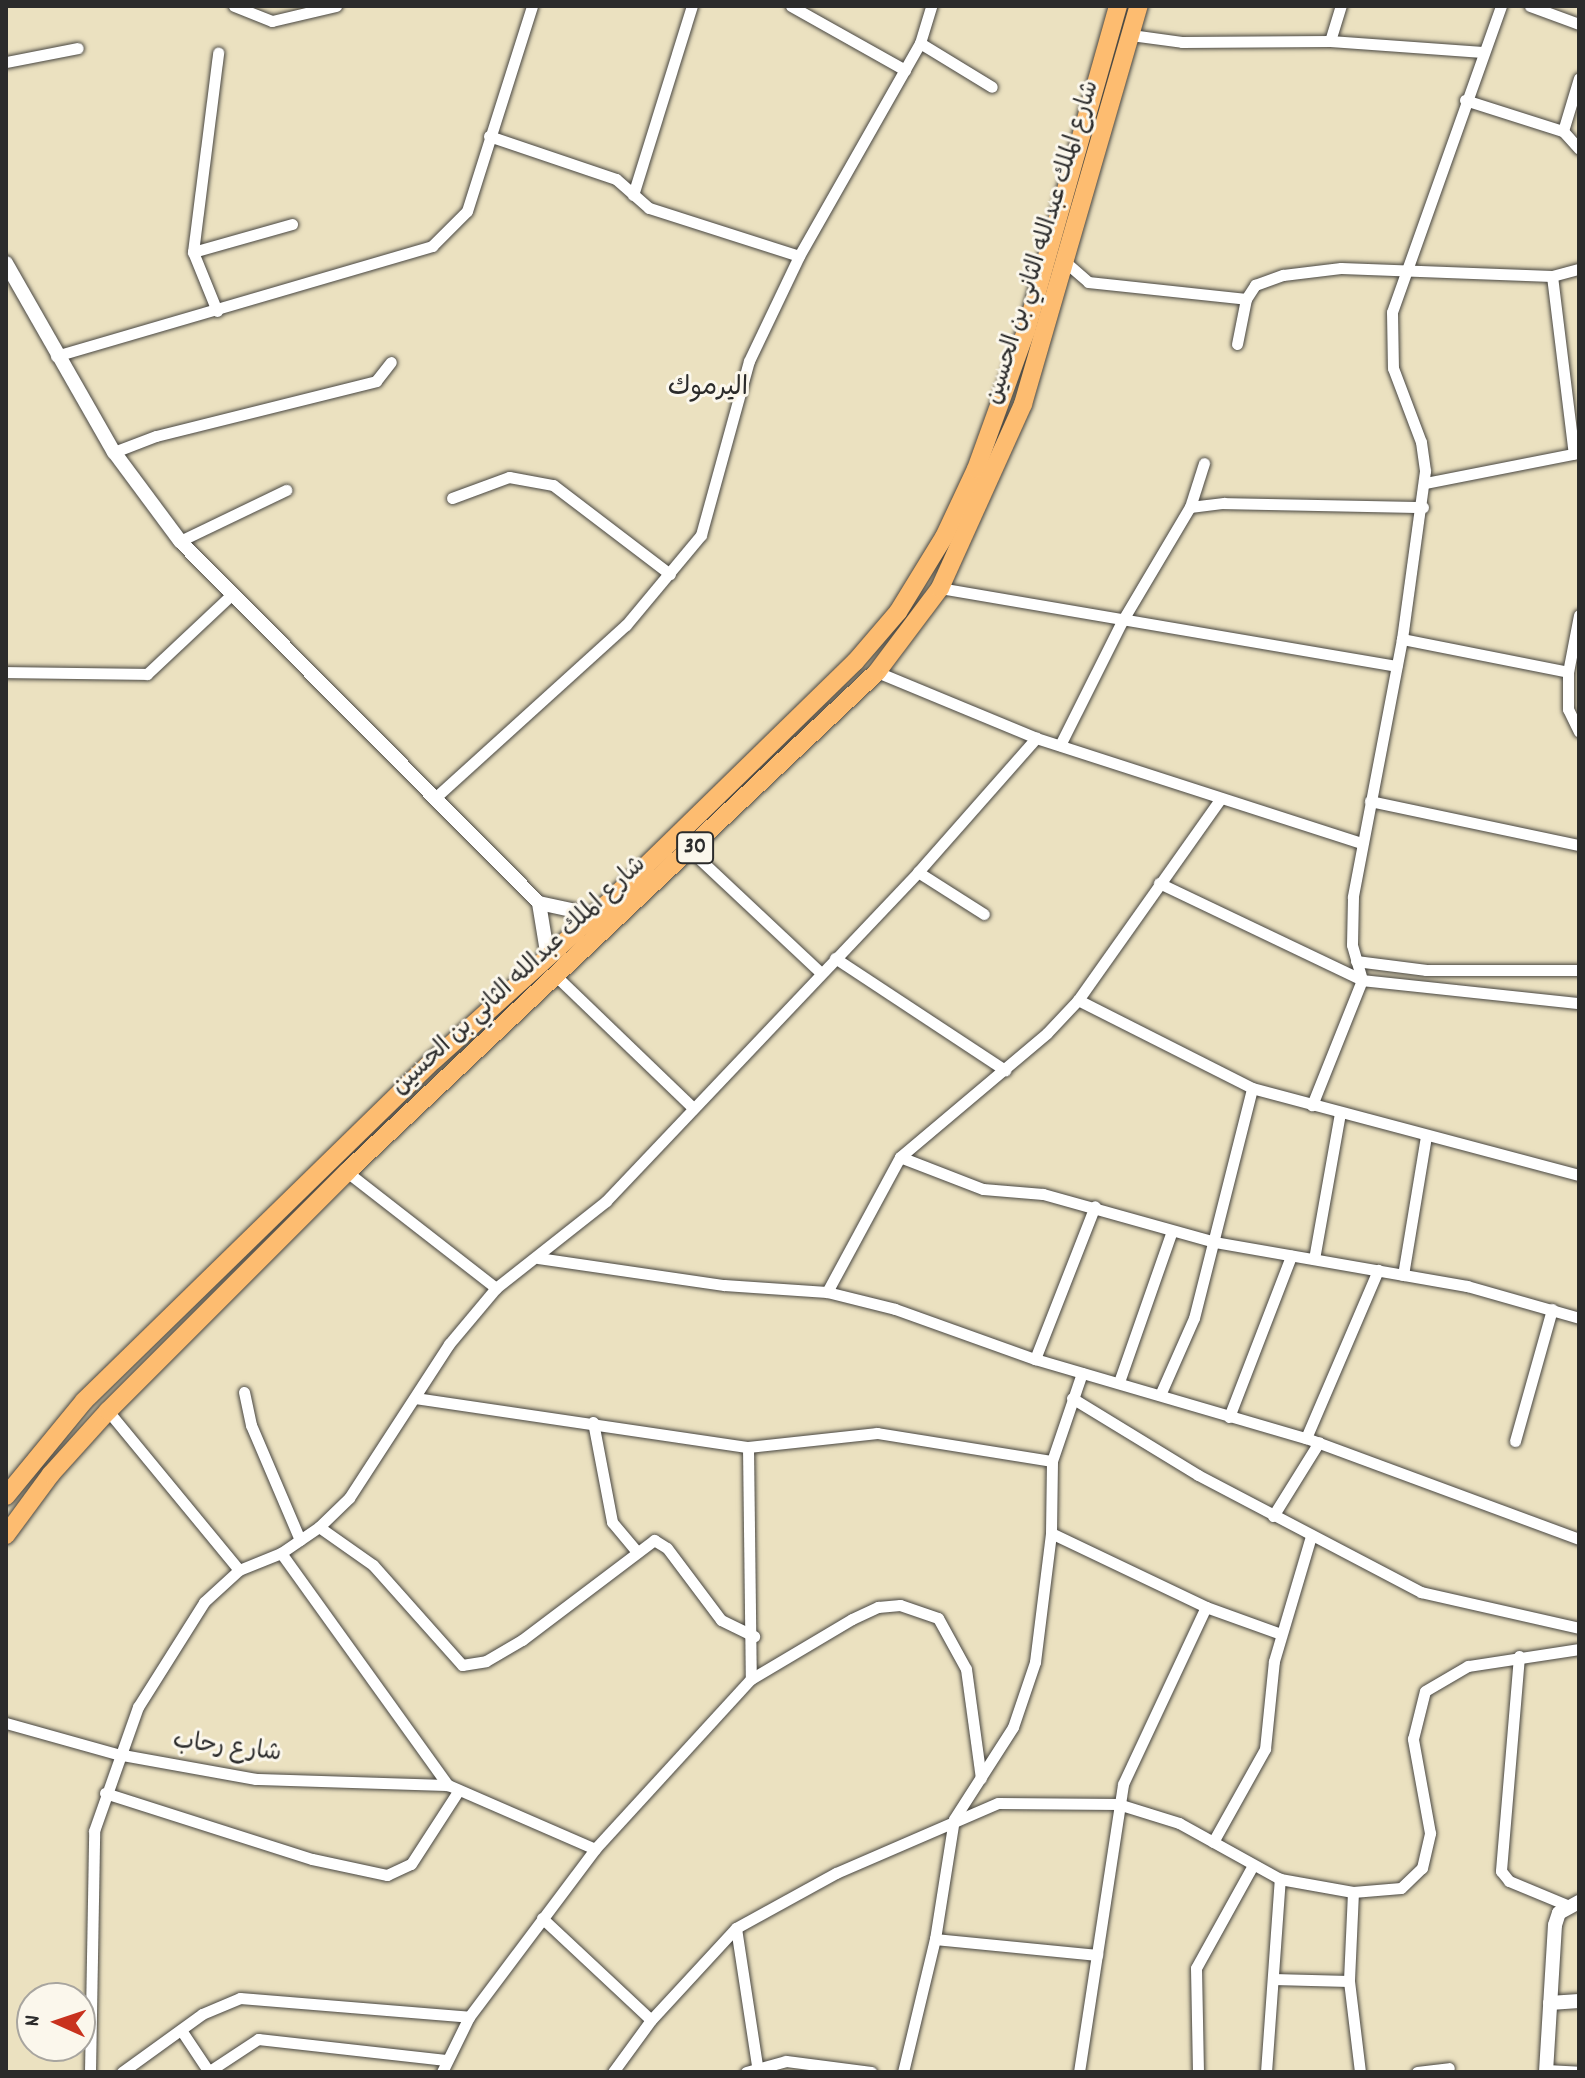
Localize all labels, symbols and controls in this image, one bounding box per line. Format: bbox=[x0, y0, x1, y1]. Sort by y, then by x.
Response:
street label: شارع الملك عبدالله الثاني بن الحسين bbox=[981, 78, 1107, 408]
district label: اليرموك bbox=[668, 373, 748, 405]
road number: 30 bbox=[675, 830, 715, 866]
street label: شارع الملك عبدالله الثاني بن الحسين bbox=[387, 852, 653, 1102]
street label: شارع رحاب bbox=[171, 1728, 283, 1770]
north arrow bbox=[16, 1982, 96, 2062]
text: N bbox=[18, 2015, 49, 2027]

